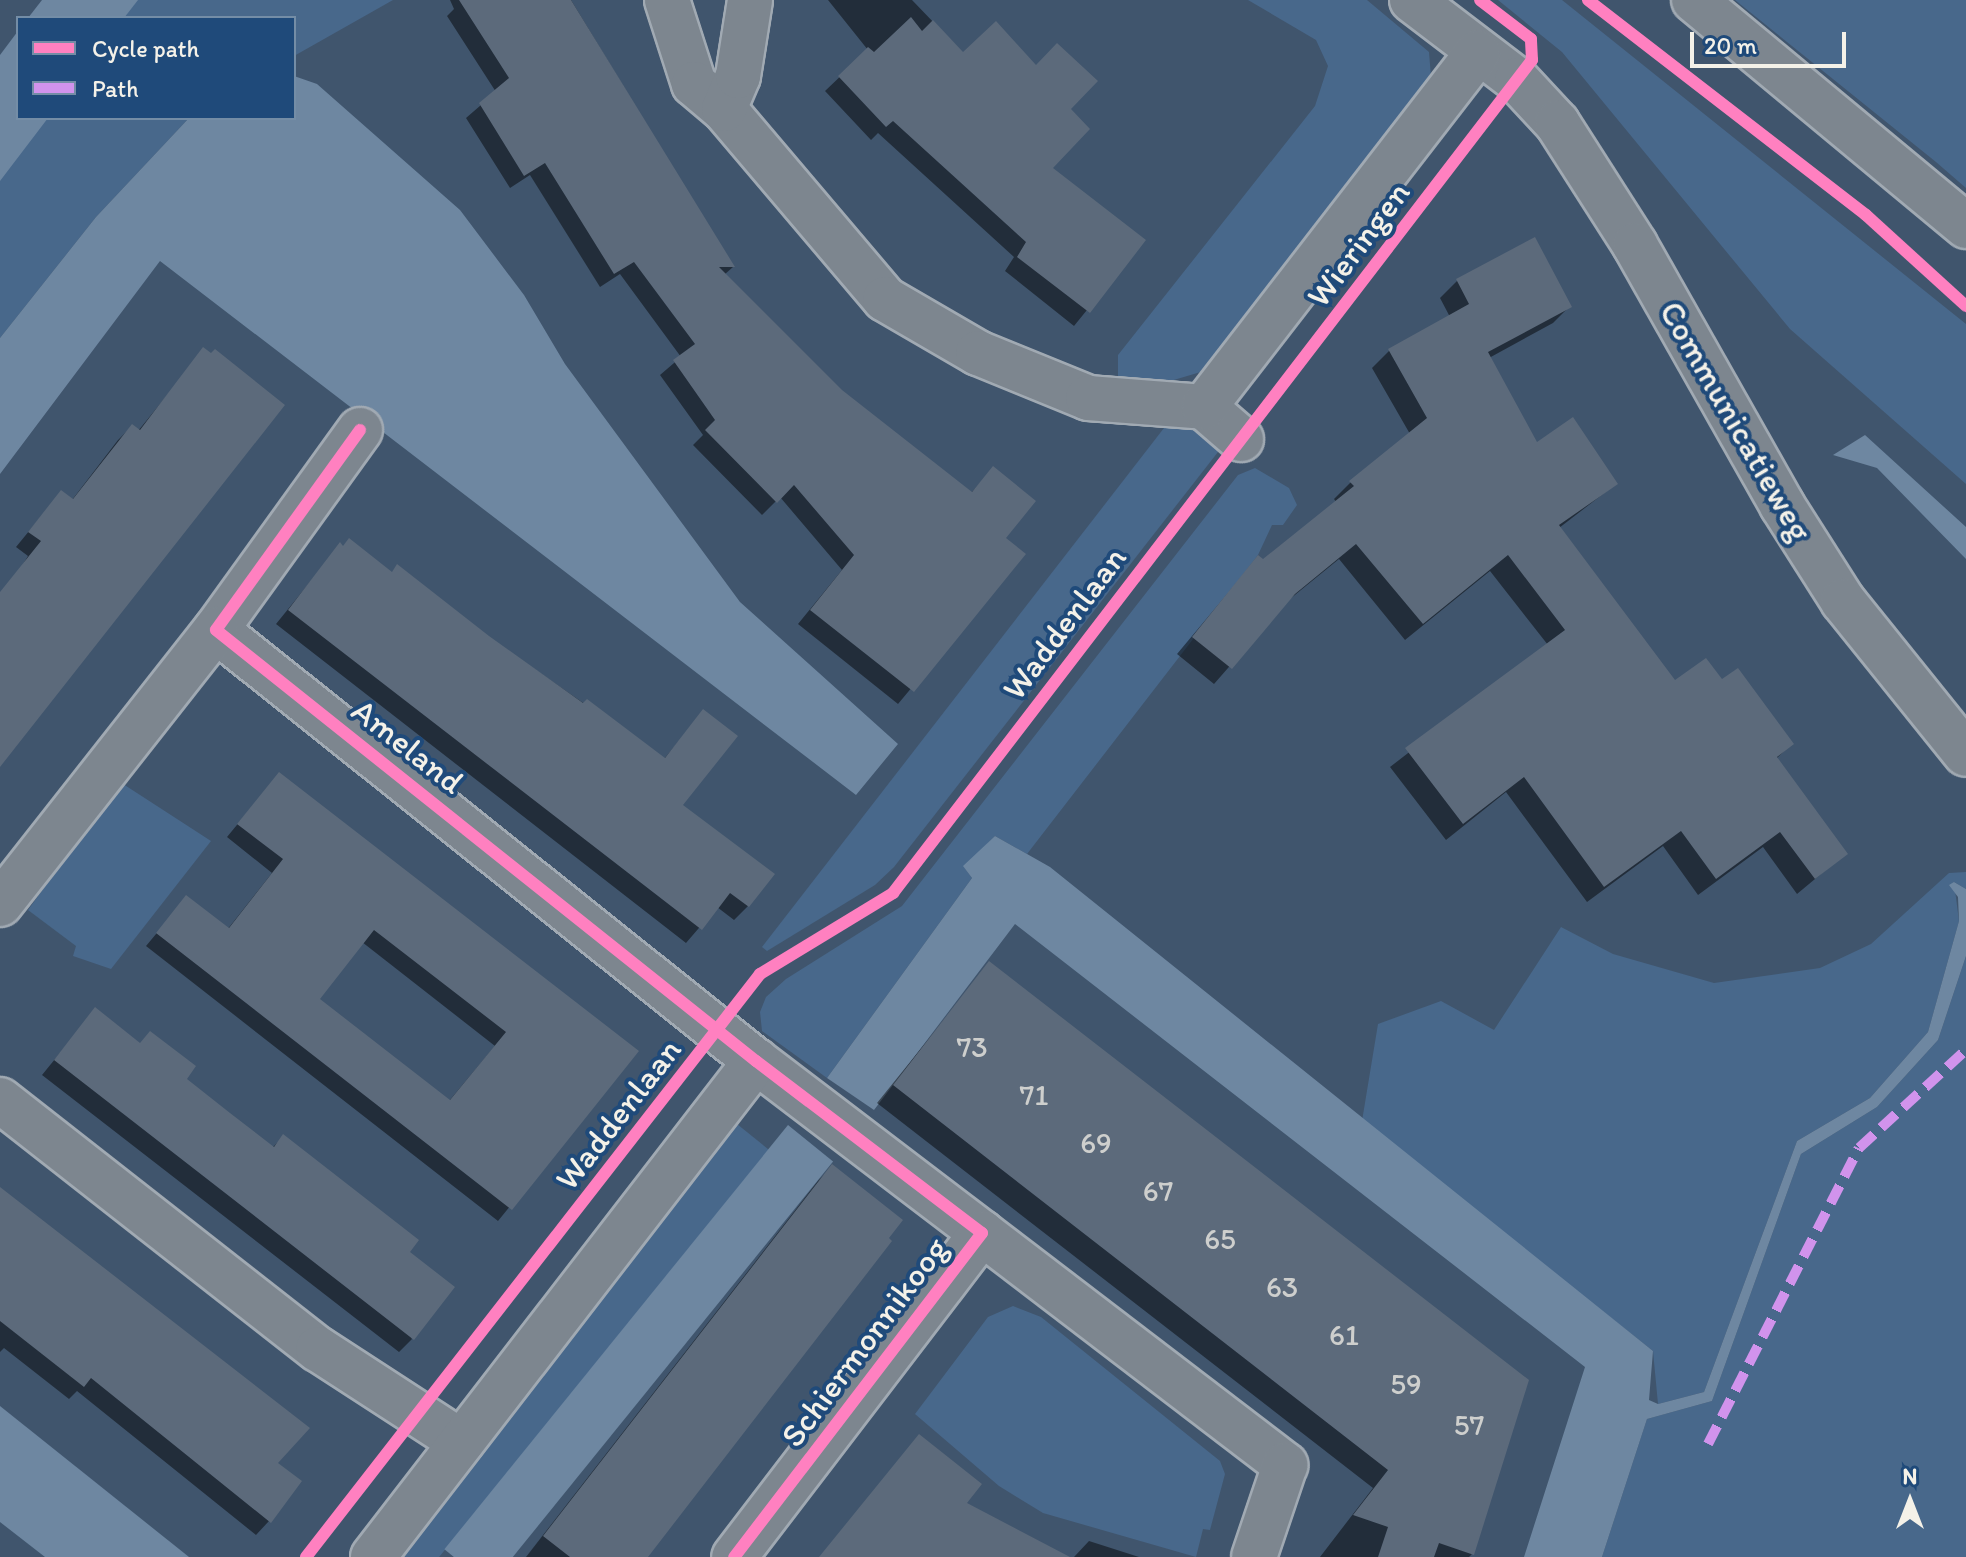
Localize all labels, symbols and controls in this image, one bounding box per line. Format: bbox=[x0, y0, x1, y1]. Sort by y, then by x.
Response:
legend bbox=[16, 16, 296, 120]
scale bar bbox=[1694, 16, 1850, 66]
text: 20 m bbox=[1704, 31, 1757, 60]
text: Cycle path bbox=[92, 34, 199, 63]
text: Path bbox=[92, 74, 139, 103]
street label: Wieringen bbox=[1297, 173, 1419, 315]
street label: Communicatieweg bbox=[1651, 294, 1821, 548]
street label: Waddenlaan bbox=[993, 538, 1135, 708]
street label: Ameland bbox=[344, 690, 472, 802]
house number: 73 bbox=[956, 1029, 988, 1065]
street label: Waddenlaan bbox=[546, 1030, 690, 1198]
house number: 71 bbox=[1020, 1077, 1048, 1113]
house number: 69 bbox=[1080, 1125, 1112, 1161]
house number: 67 bbox=[1143, 1173, 1173, 1209]
house number: 65 bbox=[1204, 1221, 1236, 1257]
street label: Schiermonnikoog bbox=[772, 1229, 956, 1455]
house number: 63 bbox=[1266, 1269, 1298, 1305]
house number: 61 bbox=[1329, 1317, 1359, 1353]
house number: 59 bbox=[1390, 1366, 1422, 1402]
house number: 57 bbox=[1454, 1407, 1484, 1443]
north arrow bbox=[1870, 1461, 1950, 1541]
text: N bbox=[1903, 1463, 1917, 1490]

